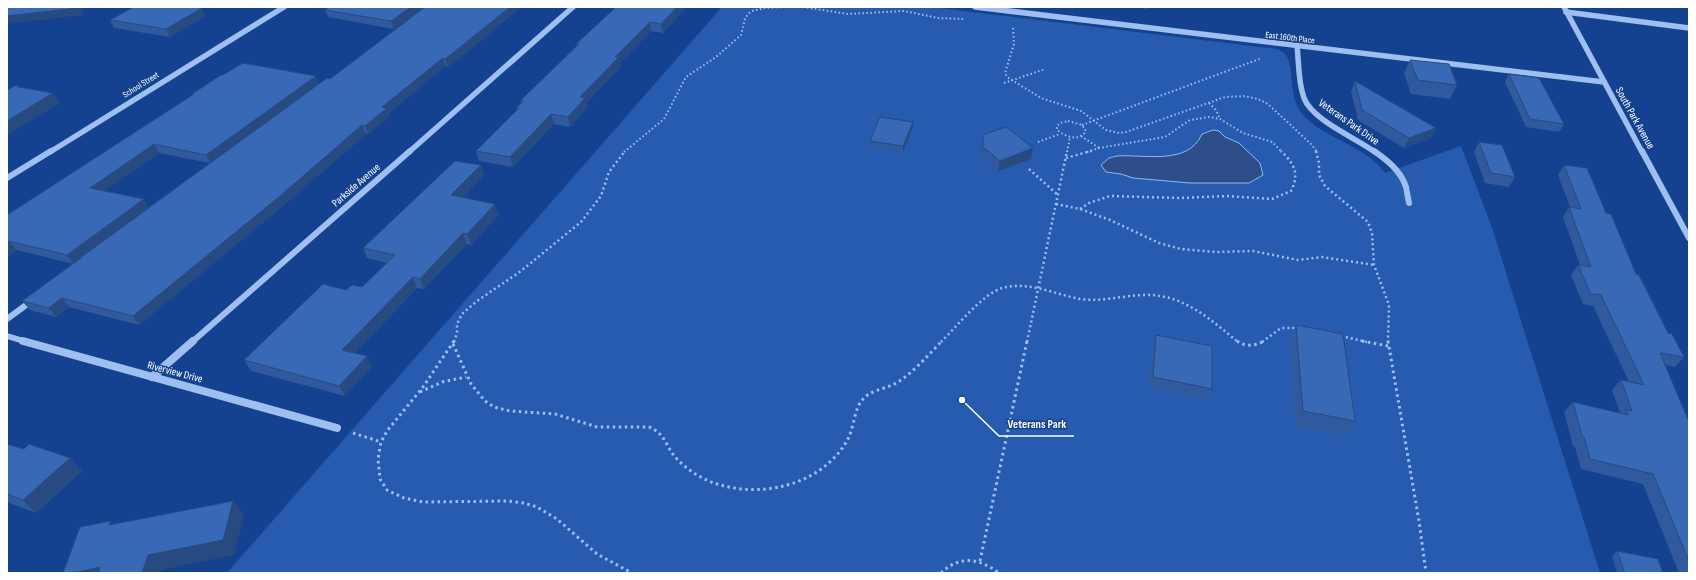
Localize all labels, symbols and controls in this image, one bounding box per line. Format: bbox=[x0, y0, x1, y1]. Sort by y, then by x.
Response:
street label: East 160th Place bbox=[1265, 30, 1316, 47]
street label: School Street bbox=[121, 69, 161, 100]
street label: South Park Avenue bbox=[1613, 85, 1657, 151]
street label: Veterans Park Drive bbox=[1316, 96, 1382, 148]
street label: Parkside Avenue bbox=[329, 161, 383, 209]
street label: Riverview Drive bbox=[146, 358, 204, 386]
callout: Veterans Park bbox=[999, 412, 1074, 436]
text: Veterans Park bbox=[1008, 417, 1066, 432]

